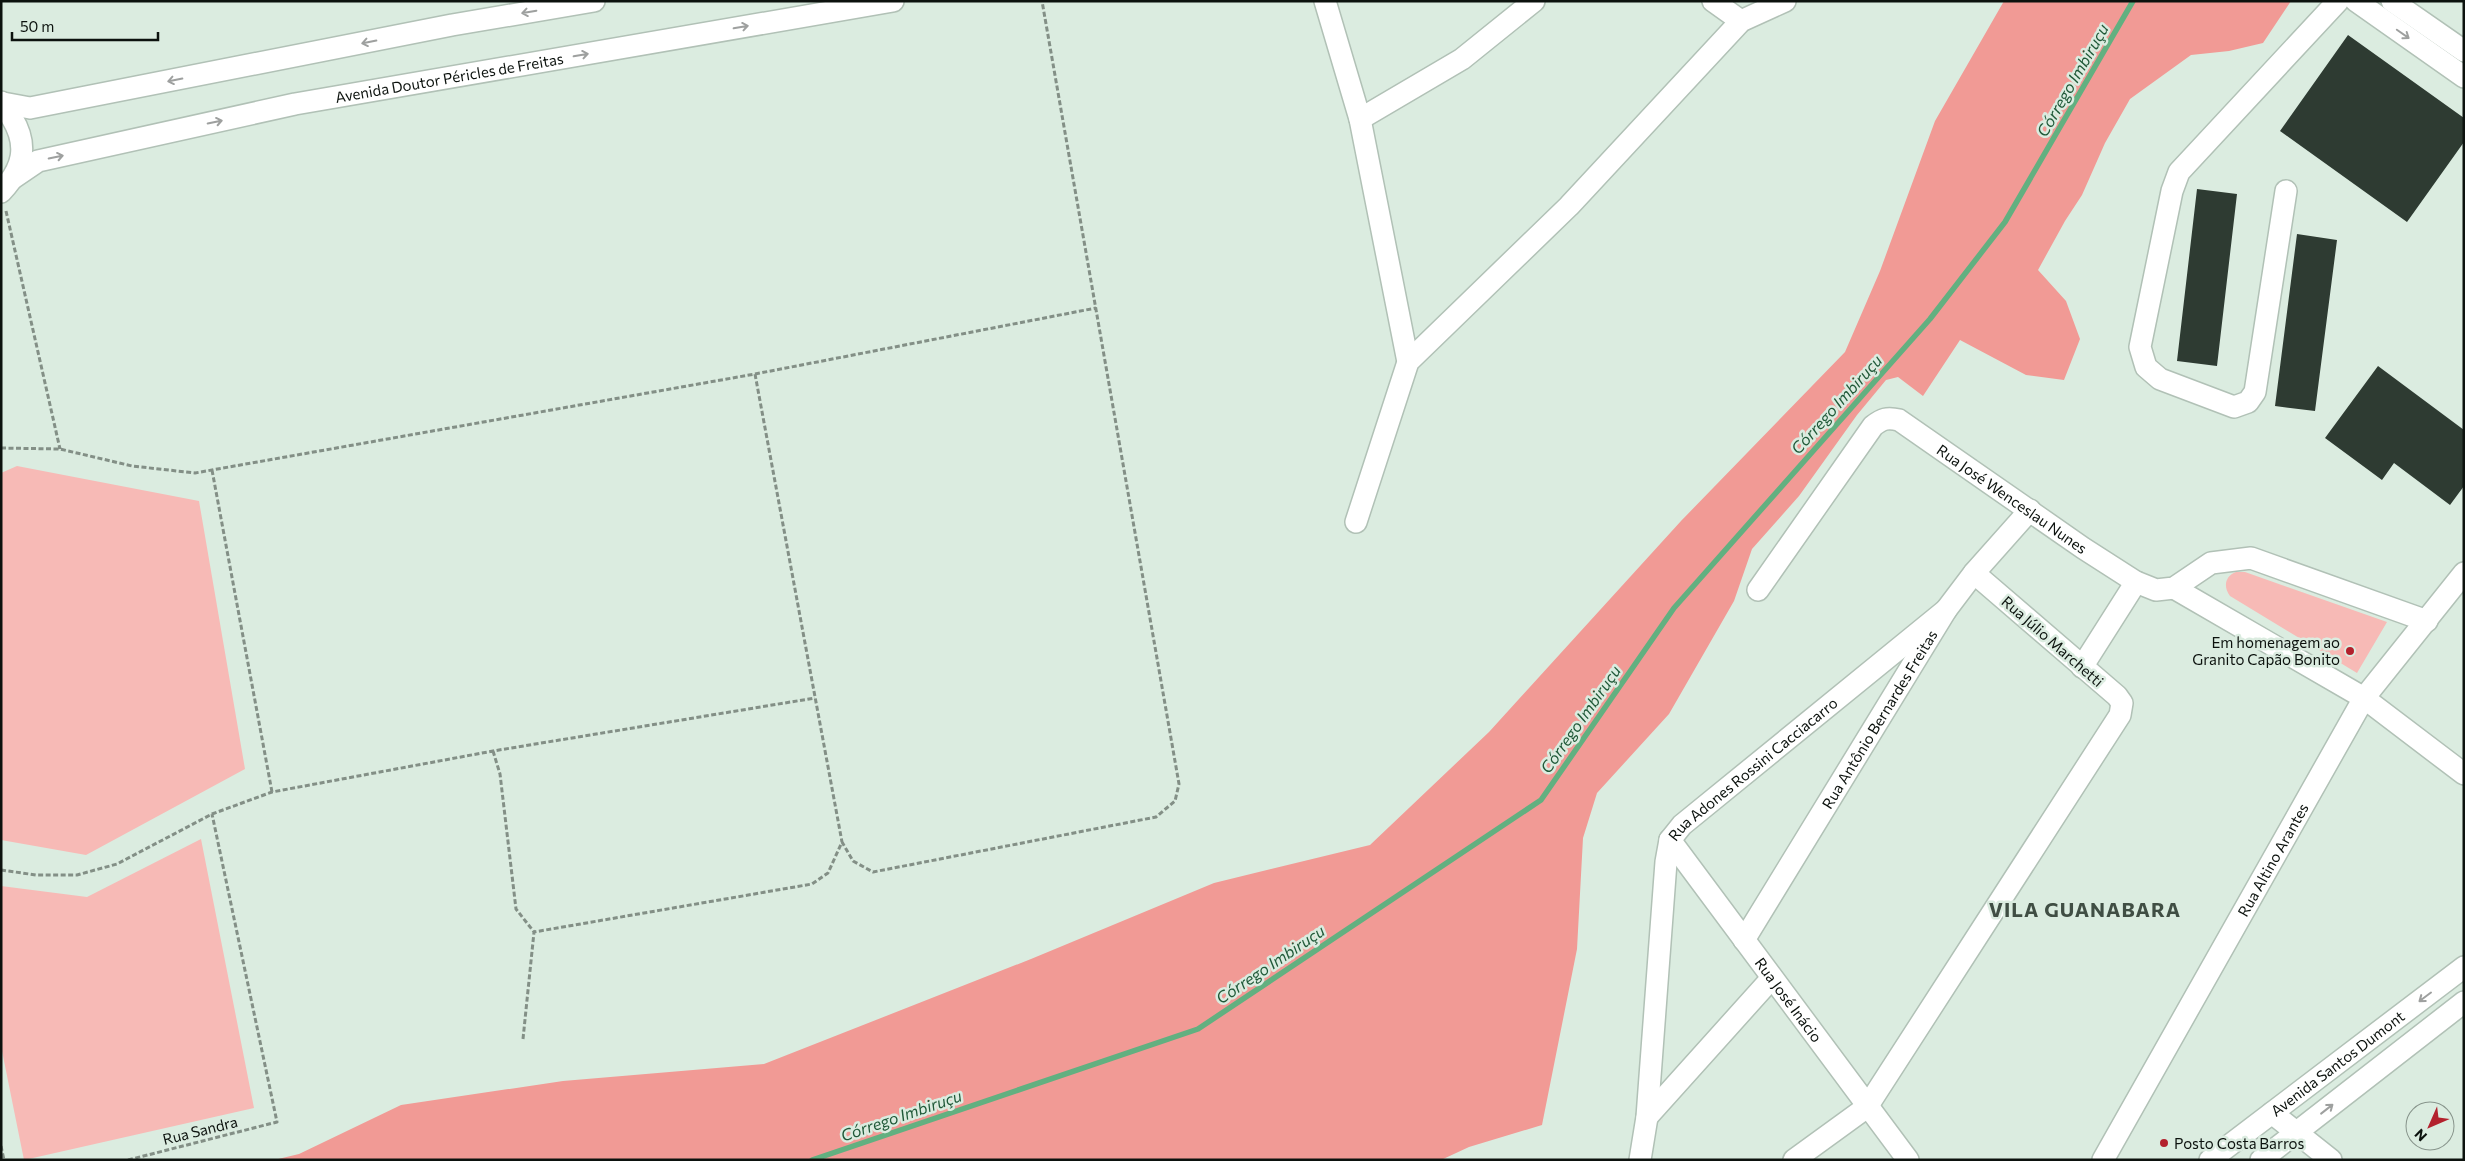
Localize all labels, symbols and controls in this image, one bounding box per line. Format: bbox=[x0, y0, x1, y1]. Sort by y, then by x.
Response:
one-way arrow bbox=[521, 8, 537, 18]
scale bar bbox=[12, 10, 159, 42]
text: 50 m bbox=[20, 17, 54, 35]
water label: Córrego Imbiruçu bbox=[2032, 20, 2112, 140]
one-way arrow bbox=[733, 22, 749, 32]
one-way arrow bbox=[2396, 29, 2410, 39]
one-way arrow bbox=[361, 37, 377, 47]
street label: Avenida Doutor Péricles de Freitas bbox=[334, 49, 565, 106]
one-way arrow bbox=[573, 49, 589, 59]
one-way arrow bbox=[167, 75, 183, 85]
one-way arrow bbox=[206, 117, 222, 126]
one-way arrow bbox=[47, 152, 63, 161]
water label: Córrego Imbiruçu bbox=[1787, 350, 1886, 457]
street label: Rua José Wenceslau Nunes bbox=[1933, 440, 2091, 557]
street label: Rua Júlio Marchetti bbox=[1998, 592, 2108, 690]
street label: Rua Antônio Bernardes Freitas bbox=[1818, 626, 1941, 812]
place label: Em homenagem ao Granito Capão Bonito bbox=[2192, 633, 2340, 668]
marker: Em homenagem ao Granito Capão Bonito bbox=[2344, 645, 2356, 657]
water label: Córrego Imbiruçu bbox=[1536, 662, 1624, 776]
street label: Rua Adones Rossini Cacciacarro bbox=[1664, 693, 1841, 844]
street label: Rua Altino Arantes bbox=[2234, 800, 2312, 919]
district label: VILA GUANABARA bbox=[1989, 897, 2181, 921]
water label: Córrego Imbiruçu bbox=[1212, 921, 1328, 1007]
street label: Rua José Inácio bbox=[1751, 954, 1826, 1045]
one-way arrow bbox=[2419, 991, 2432, 1002]
street label: Avenida Santos Dumont bbox=[2267, 1007, 2408, 1120]
water label: Córrego Imbiruçu bbox=[838, 1085, 964, 1145]
north arrow bbox=[2405, 1101, 2455, 1151]
one-way arrow bbox=[2321, 1103, 2334, 1114]
street label: Rua Sandra bbox=[161, 1112, 239, 1148]
text: N bbox=[2411, 1126, 2430, 1145]
place label: Posto Costa Barros bbox=[2174, 1134, 2304, 1152]
marker: Posto Costa Barros bbox=[2158, 1137, 2170, 1149]

